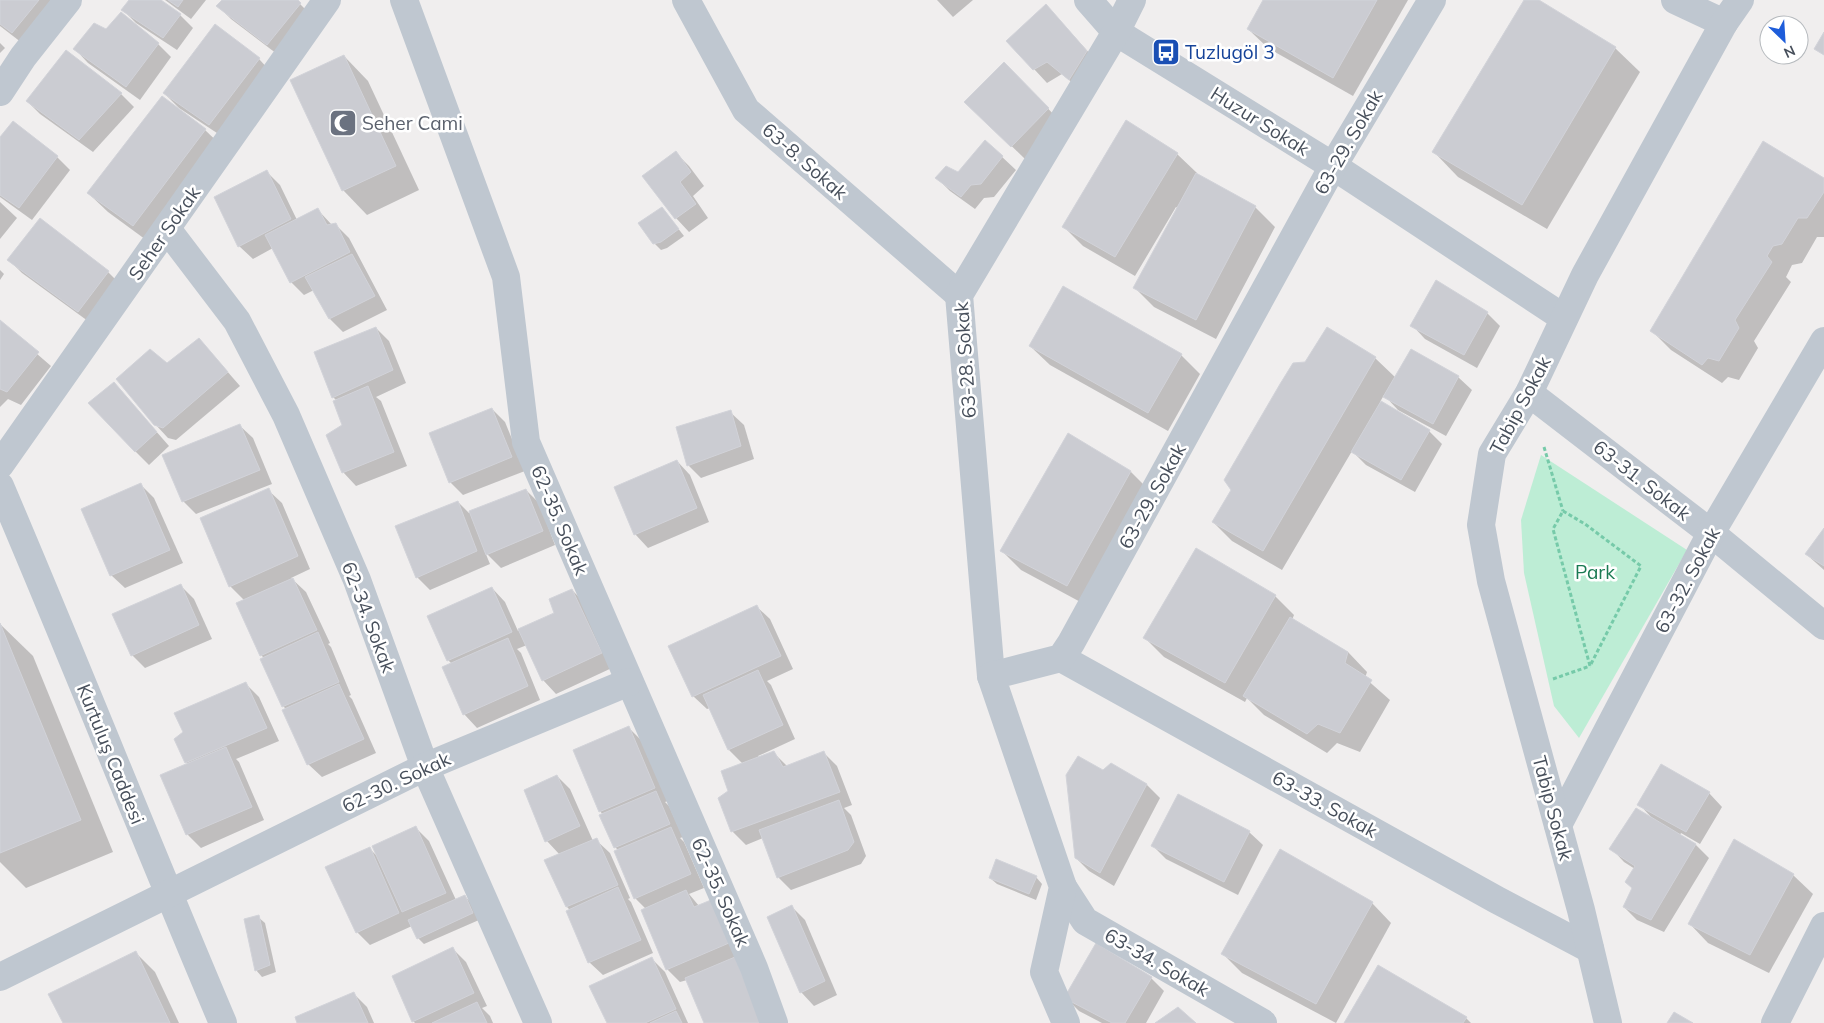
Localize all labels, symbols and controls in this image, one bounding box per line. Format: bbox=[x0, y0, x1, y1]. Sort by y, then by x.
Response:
north arrow bbox=[1759, 15, 1809, 65]
bus stop icon: Tuzlugöl 3 bbox=[1151, 37, 1181, 67]
place label: Tuzlugöl 3 bbox=[1185, 40, 1275, 64]
text: N bbox=[1781, 41, 1798, 62]
street label: Huzur Sokak bbox=[1206, 81, 1314, 161]
street label: 63-29. Sokak bbox=[1308, 85, 1388, 198]
mosque icon: Seher Cami bbox=[328, 108, 358, 138]
place label: Seher Cami bbox=[362, 111, 463, 135]
street label: 63-8. Sokak bbox=[757, 117, 853, 205]
street label: Seher Sokak bbox=[123, 181, 205, 285]
street label: 63-28. Sokak bbox=[949, 301, 981, 419]
street label: Tabip Sokak bbox=[1484, 352, 1556, 458]
street label: 63-31. Sokak bbox=[1589, 435, 1695, 525]
street label: 63-29. Sokak bbox=[1113, 439, 1191, 553]
street label: 62-35. Sokak bbox=[526, 462, 594, 579]
street label: 63-32. Sokak bbox=[1649, 523, 1725, 637]
street label: 62-34. Sokak bbox=[337, 558, 401, 676]
park label: Park bbox=[1575, 560, 1615, 584]
street label: Kurtuluş Caddesi bbox=[72, 680, 150, 828]
street label: 62-30. Sokak bbox=[338, 746, 454, 818]
street label: Tabip Sokak bbox=[1528, 753, 1579, 863]
street label: 63-33. Sokak bbox=[1268, 765, 1382, 843]
street label: 62-35. Sokak bbox=[686, 834, 756, 950]
street label: 63-34. Sokak bbox=[1101, 922, 1214, 1002]

